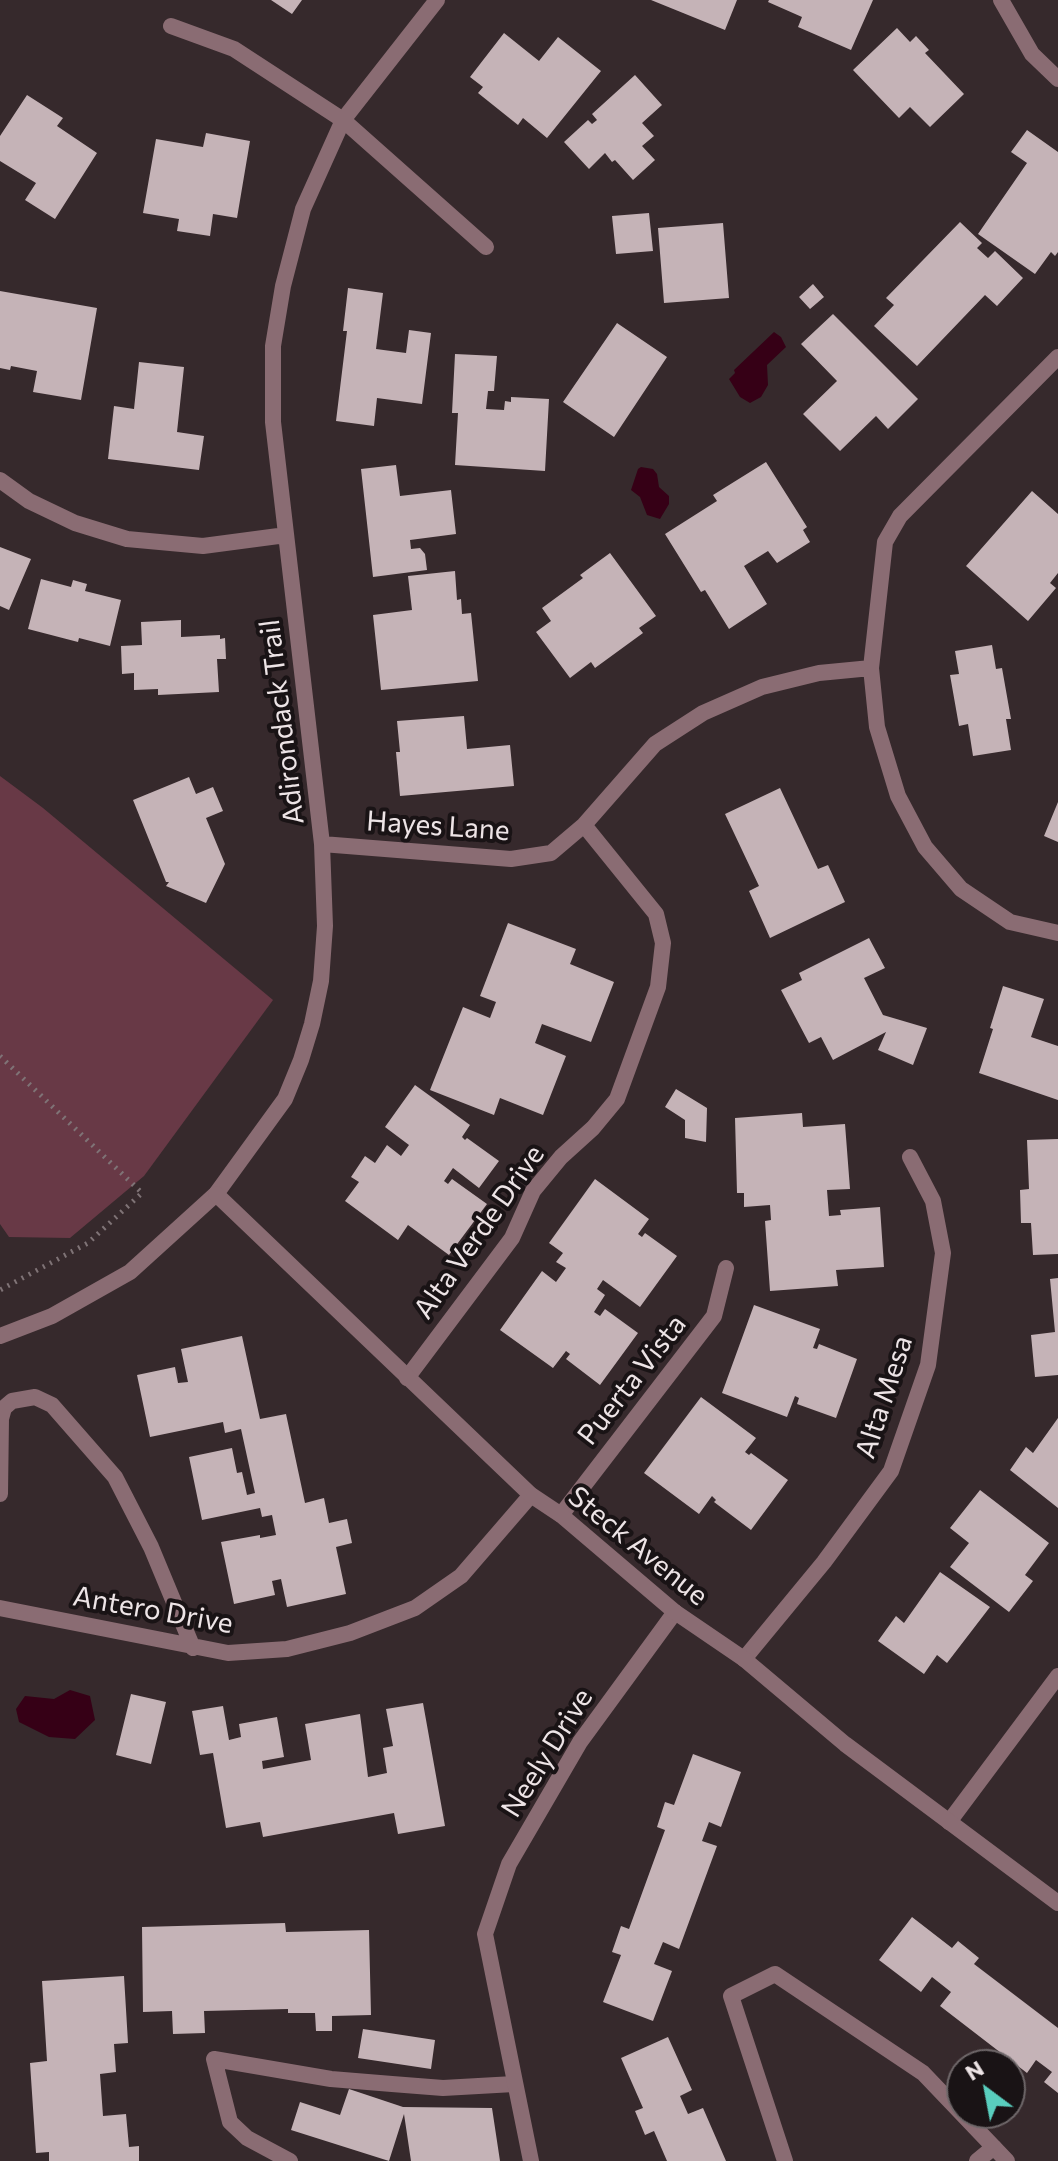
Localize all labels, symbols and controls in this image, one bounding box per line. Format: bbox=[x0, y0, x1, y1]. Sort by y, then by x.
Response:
street label: Adirondack Trail bbox=[253, 618, 311, 826]
street label: Hayes Lane bbox=[365, 804, 511, 848]
street label: Alta Verde Drive bbox=[407, 1139, 551, 1325]
street label: Puerta Vista bbox=[571, 1308, 693, 1452]
street label: Alta Mesa bbox=[848, 1332, 920, 1462]
street label: Steck Avenue bbox=[561, 1479, 715, 1613]
street label: Antero Drive bbox=[70, 1579, 236, 1641]
street label: Neely Drive bbox=[494, 1683, 600, 1823]
north arrow bbox=[946, 2049, 1026, 2129]
text: N bbox=[960, 2054, 988, 2086]

